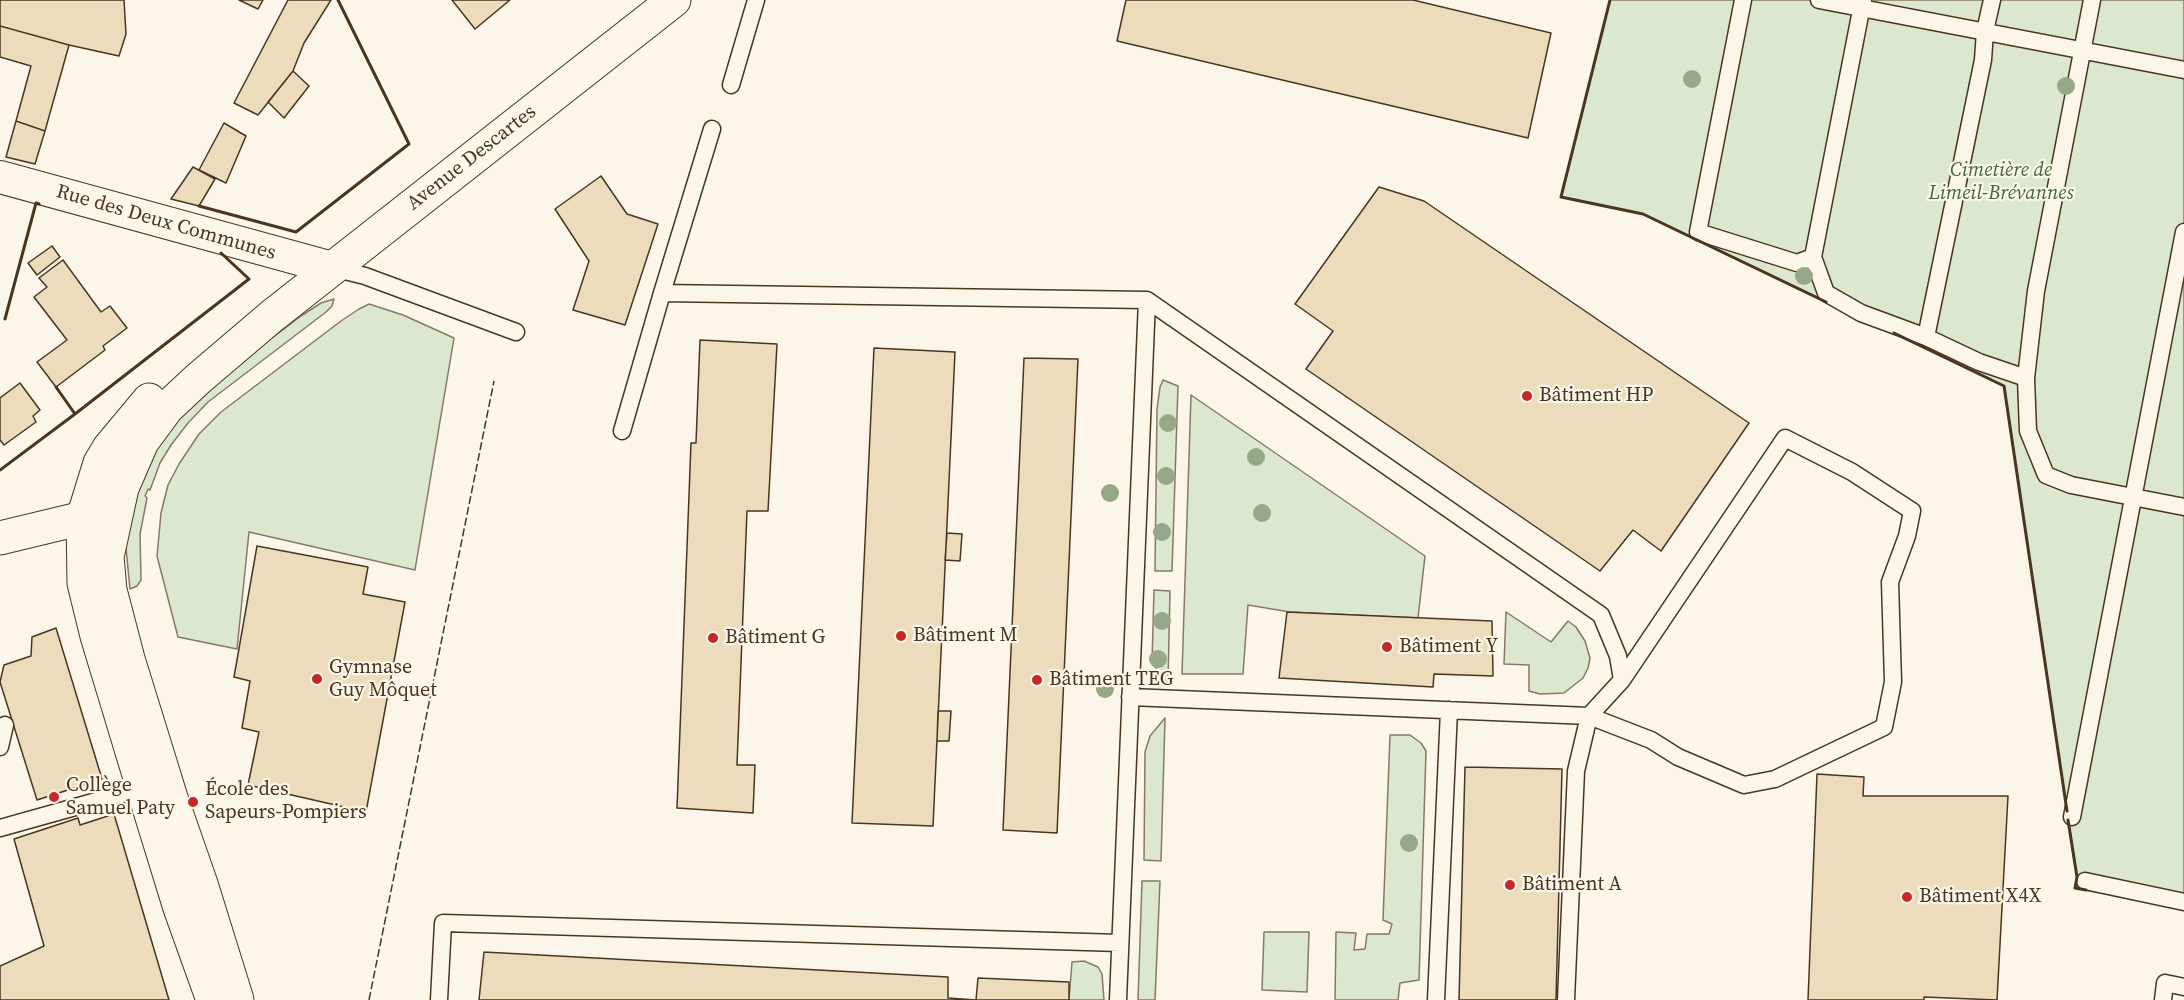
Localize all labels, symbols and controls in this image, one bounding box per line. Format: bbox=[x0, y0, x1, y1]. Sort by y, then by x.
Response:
street label: Avenue Descartes bbox=[403, 100, 541, 216]
park label: Cimetière de Limeil-Brévannes bbox=[1928, 159, 2074, 206]
street label: Rue des Deux Communes bbox=[53, 180, 279, 266]
place label: Bâtiment HP bbox=[1539, 384, 1653, 408]
marker: Bâtiment HP bbox=[1520, 389, 1534, 403]
place label: Bâtiment M bbox=[913, 624, 1018, 648]
place label: Bâtiment G bbox=[725, 626, 825, 650]
marker: Bâtiment M bbox=[894, 629, 908, 643]
marker: Bâtiment G bbox=[706, 631, 720, 645]
place label: Bâtiment Y bbox=[1399, 635, 1498, 659]
marker: Bâtiment Y bbox=[1380, 640, 1394, 654]
place label: Gymnase Guy Môquet bbox=[329, 656, 437, 703]
place label: Bâtiment TEG bbox=[1049, 668, 1173, 692]
marker: Gymnase Guy Môquet bbox=[310, 672, 324, 686]
marker: Bâtiment TEG bbox=[1030, 673, 1044, 687]
place label: Collège Samuel Paty bbox=[66, 774, 175, 821]
place label: École des Sapeurs-Pompiers bbox=[205, 778, 367, 825]
marker: Collège Samuel Paty bbox=[47, 790, 61, 804]
marker: École des Sapeurs-Pompiers bbox=[186, 795, 200, 809]
place label: Bâtiment A bbox=[1522, 873, 1622, 897]
marker: Bâtiment A bbox=[1503, 878, 1517, 892]
place label: Bâtiment X4X bbox=[1919, 885, 2042, 909]
marker: Bâtiment X4X bbox=[1900, 890, 1914, 904]

